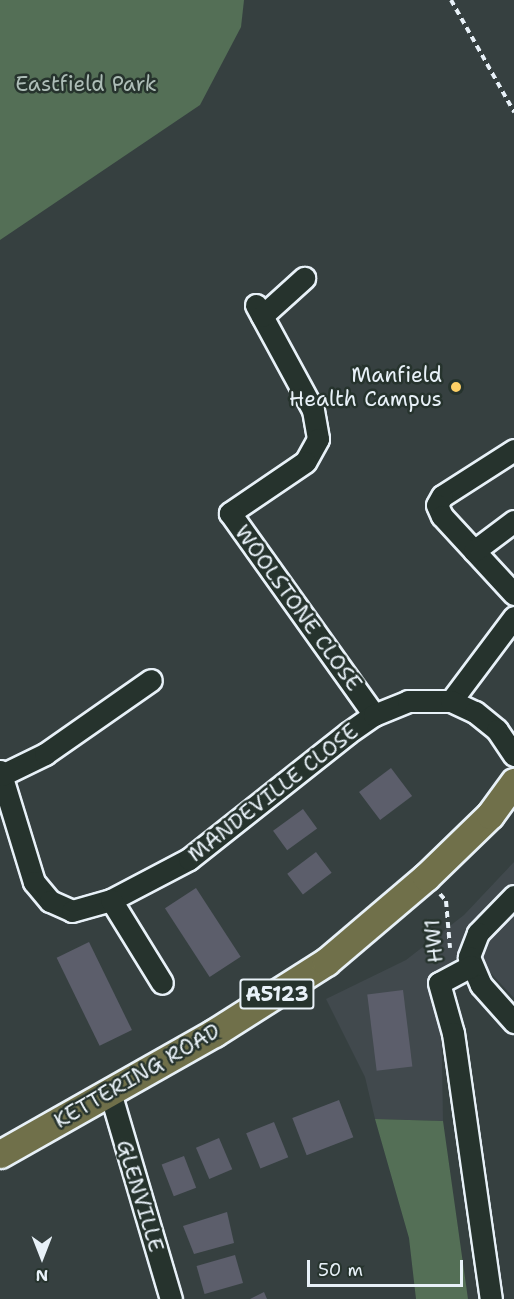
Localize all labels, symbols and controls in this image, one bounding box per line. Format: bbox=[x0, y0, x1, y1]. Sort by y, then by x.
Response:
park label: Eastfield Park bbox=[15, 71, 157, 97]
place label: Manfield Health Campus bbox=[289, 362, 442, 412]
marker: Manfield Health Campus bbox=[447, 378, 465, 396]
street label: WOOLSTONE CLOSE bbox=[229, 520, 367, 696]
street label: MANDEVILLE CLOSE bbox=[183, 719, 363, 867]
street label: HW1 bbox=[420, 918, 448, 964]
road number: A5123 bbox=[238, 977, 316, 1011]
street label: KETTERING ROAD bbox=[50, 1018, 224, 1134]
street label: GLENVILLE bbox=[111, 1137, 169, 1255]
north arrow bbox=[12, 1227, 72, 1287]
scale bar bbox=[310, 1248, 466, 1286]
text: 50 m bbox=[318, 1258, 363, 1282]
text: N bbox=[36, 1265, 48, 1286]

